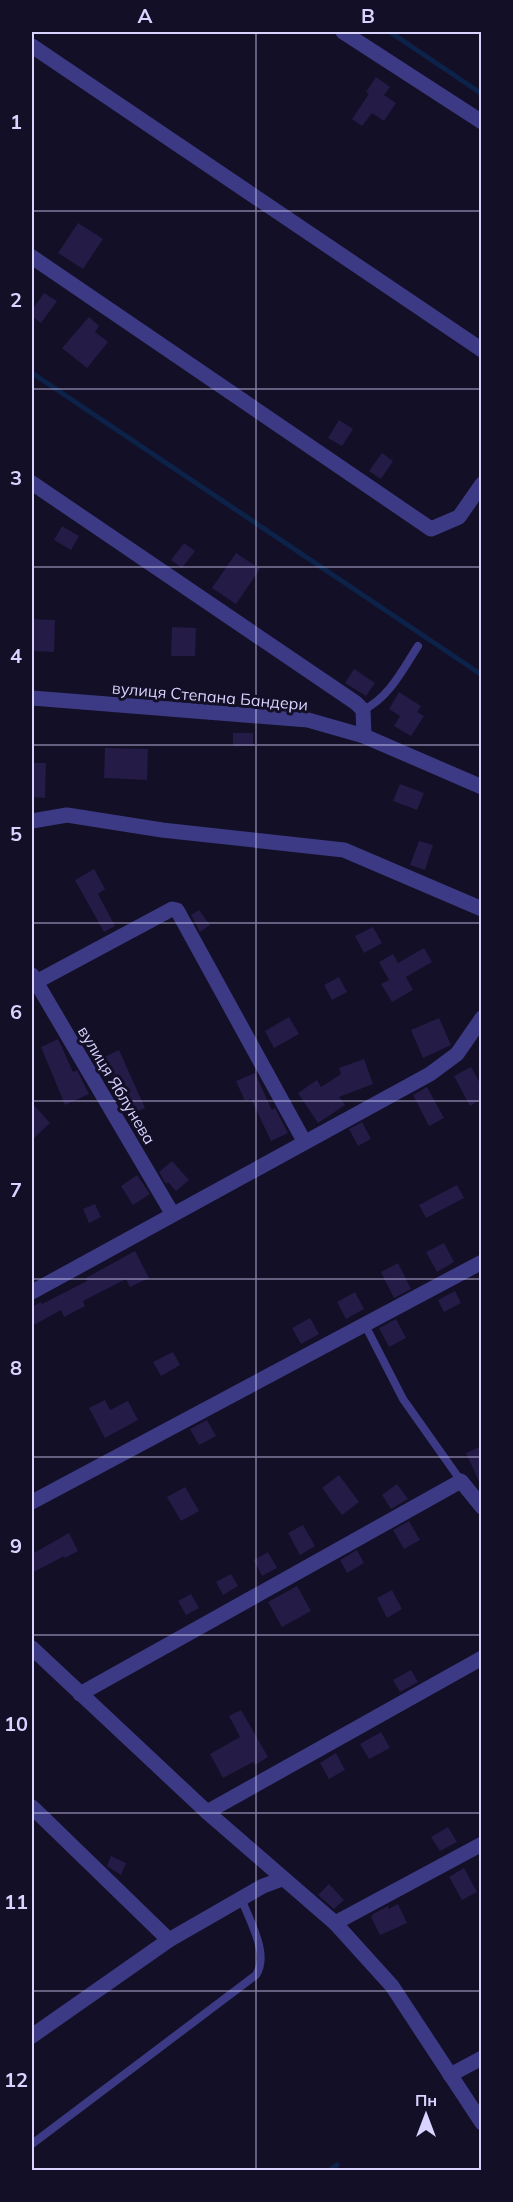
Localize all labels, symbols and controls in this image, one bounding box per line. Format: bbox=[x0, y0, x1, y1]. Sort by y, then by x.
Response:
text: A bbox=[138, 3, 153, 28]
text: B bbox=[361, 3, 375, 28]
text: 1 bbox=[10, 109, 22, 134]
text: 2 bbox=[10, 287, 22, 312]
text: 3 bbox=[10, 465, 22, 490]
text: 4 bbox=[10, 643, 22, 668]
street label: вулиця Степана Бандери bbox=[111, 677, 309, 715]
text: 5 bbox=[10, 821, 22, 846]
text: 6 bbox=[10, 999, 22, 1024]
street label: вулиця Яблунева bbox=[74, 1022, 160, 1148]
text: 7 bbox=[10, 1177, 22, 1202]
text: 8 bbox=[10, 1355, 22, 1380]
text: 9 bbox=[10, 1533, 22, 1558]
text: 10 bbox=[4, 1711, 28, 1736]
text: 11 bbox=[4, 1889, 28, 1914]
text: 12 bbox=[4, 2067, 28, 2092]
north arrow bbox=[396, 2085, 456, 2145]
text: Пн bbox=[415, 2090, 437, 2110]

